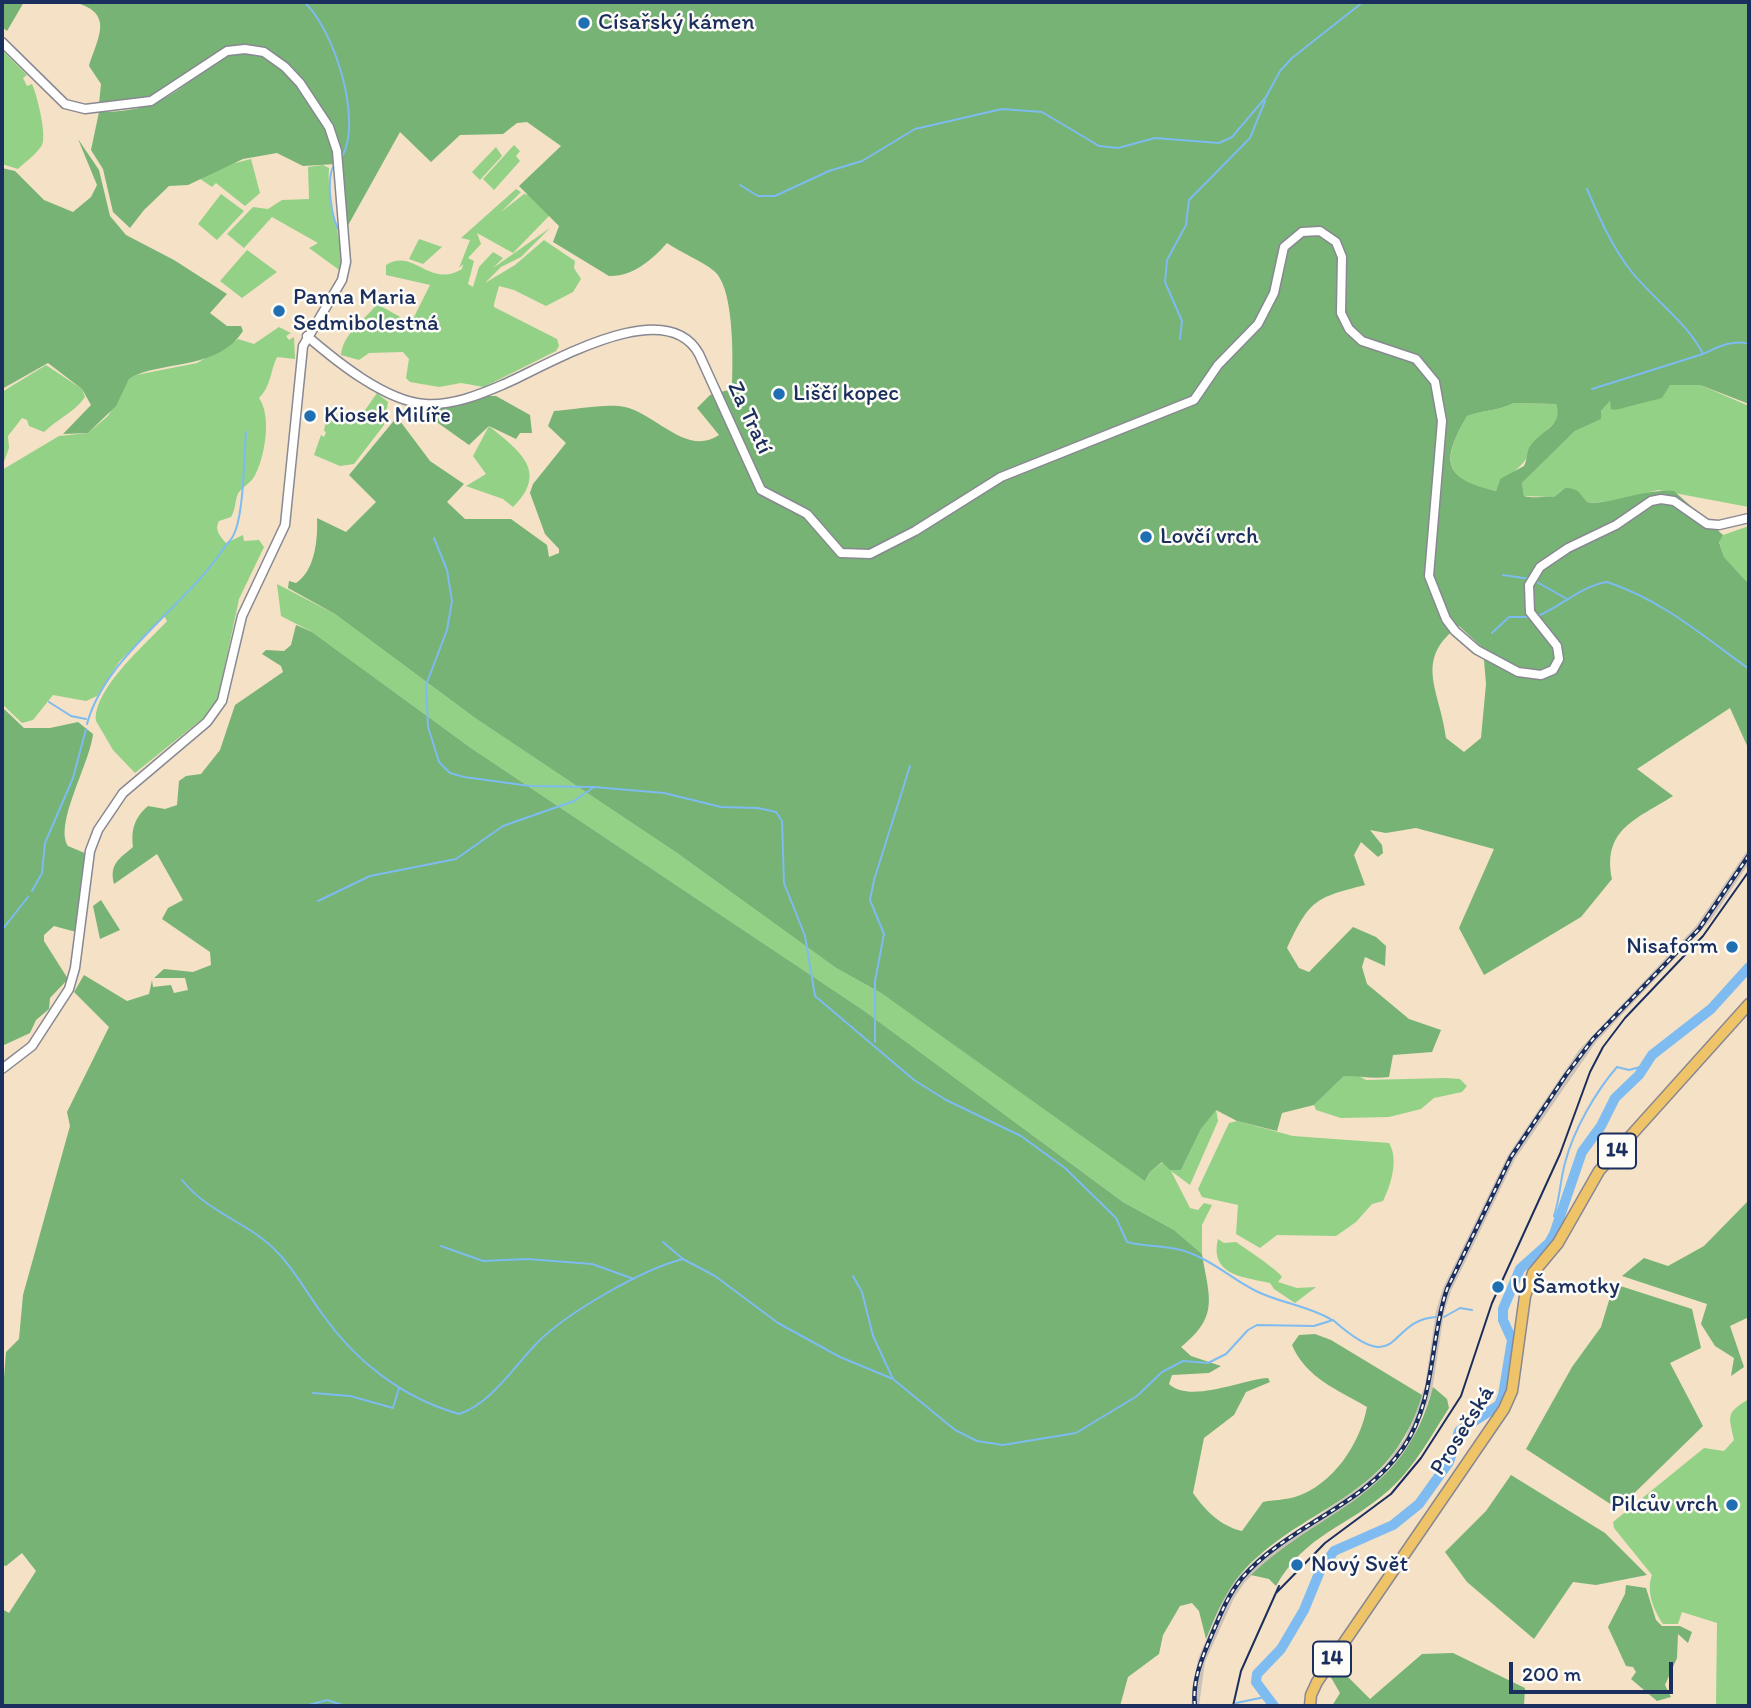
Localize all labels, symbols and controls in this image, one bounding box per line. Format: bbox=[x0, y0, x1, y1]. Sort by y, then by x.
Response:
place label: Císařský kámen bbox=[598, 9, 755, 37]
marker: Císařský kámen bbox=[576, 15, 592, 31]
place label: Panna Maria Sedmibolestná bbox=[293, 284, 439, 338]
marker: Panna Maria Sedmibolestná bbox=[271, 303, 287, 319]
street label: Za Tratí bbox=[720, 377, 778, 459]
place label: Liščí kopec bbox=[793, 380, 899, 408]
marker: Liščí kopec bbox=[771, 386, 787, 402]
place label: Kiosek Milíře bbox=[324, 402, 451, 430]
marker: Kiosek Milíře bbox=[302, 408, 318, 424]
place label: Lovčí vrch bbox=[1160, 523, 1258, 551]
marker: Lovčí vrch bbox=[1138, 529, 1154, 545]
place label: Nisaform bbox=[1626, 933, 1718, 961]
marker: Nisaform bbox=[1724, 939, 1740, 955]
road number: 14 bbox=[1598, 1134, 1636, 1168]
place label: U Šamotky bbox=[1512, 1273, 1620, 1301]
marker: U Šamotky bbox=[1490, 1279, 1506, 1295]
street label: Prosečská bbox=[1425, 1381, 1501, 1481]
place label: Pilcův vrch bbox=[1611, 1491, 1718, 1519]
marker: Pilcův vrch bbox=[1724, 1497, 1740, 1513]
place label: Nový Svět bbox=[1311, 1551, 1408, 1579]
marker: Nový Svět bbox=[1289, 1557, 1305, 1573]
road number: 14 bbox=[1313, 1642, 1351, 1676]
scale bar bbox=[1513, 1648, 1678, 1692]
text: 200 m bbox=[1522, 1661, 1581, 1686]

